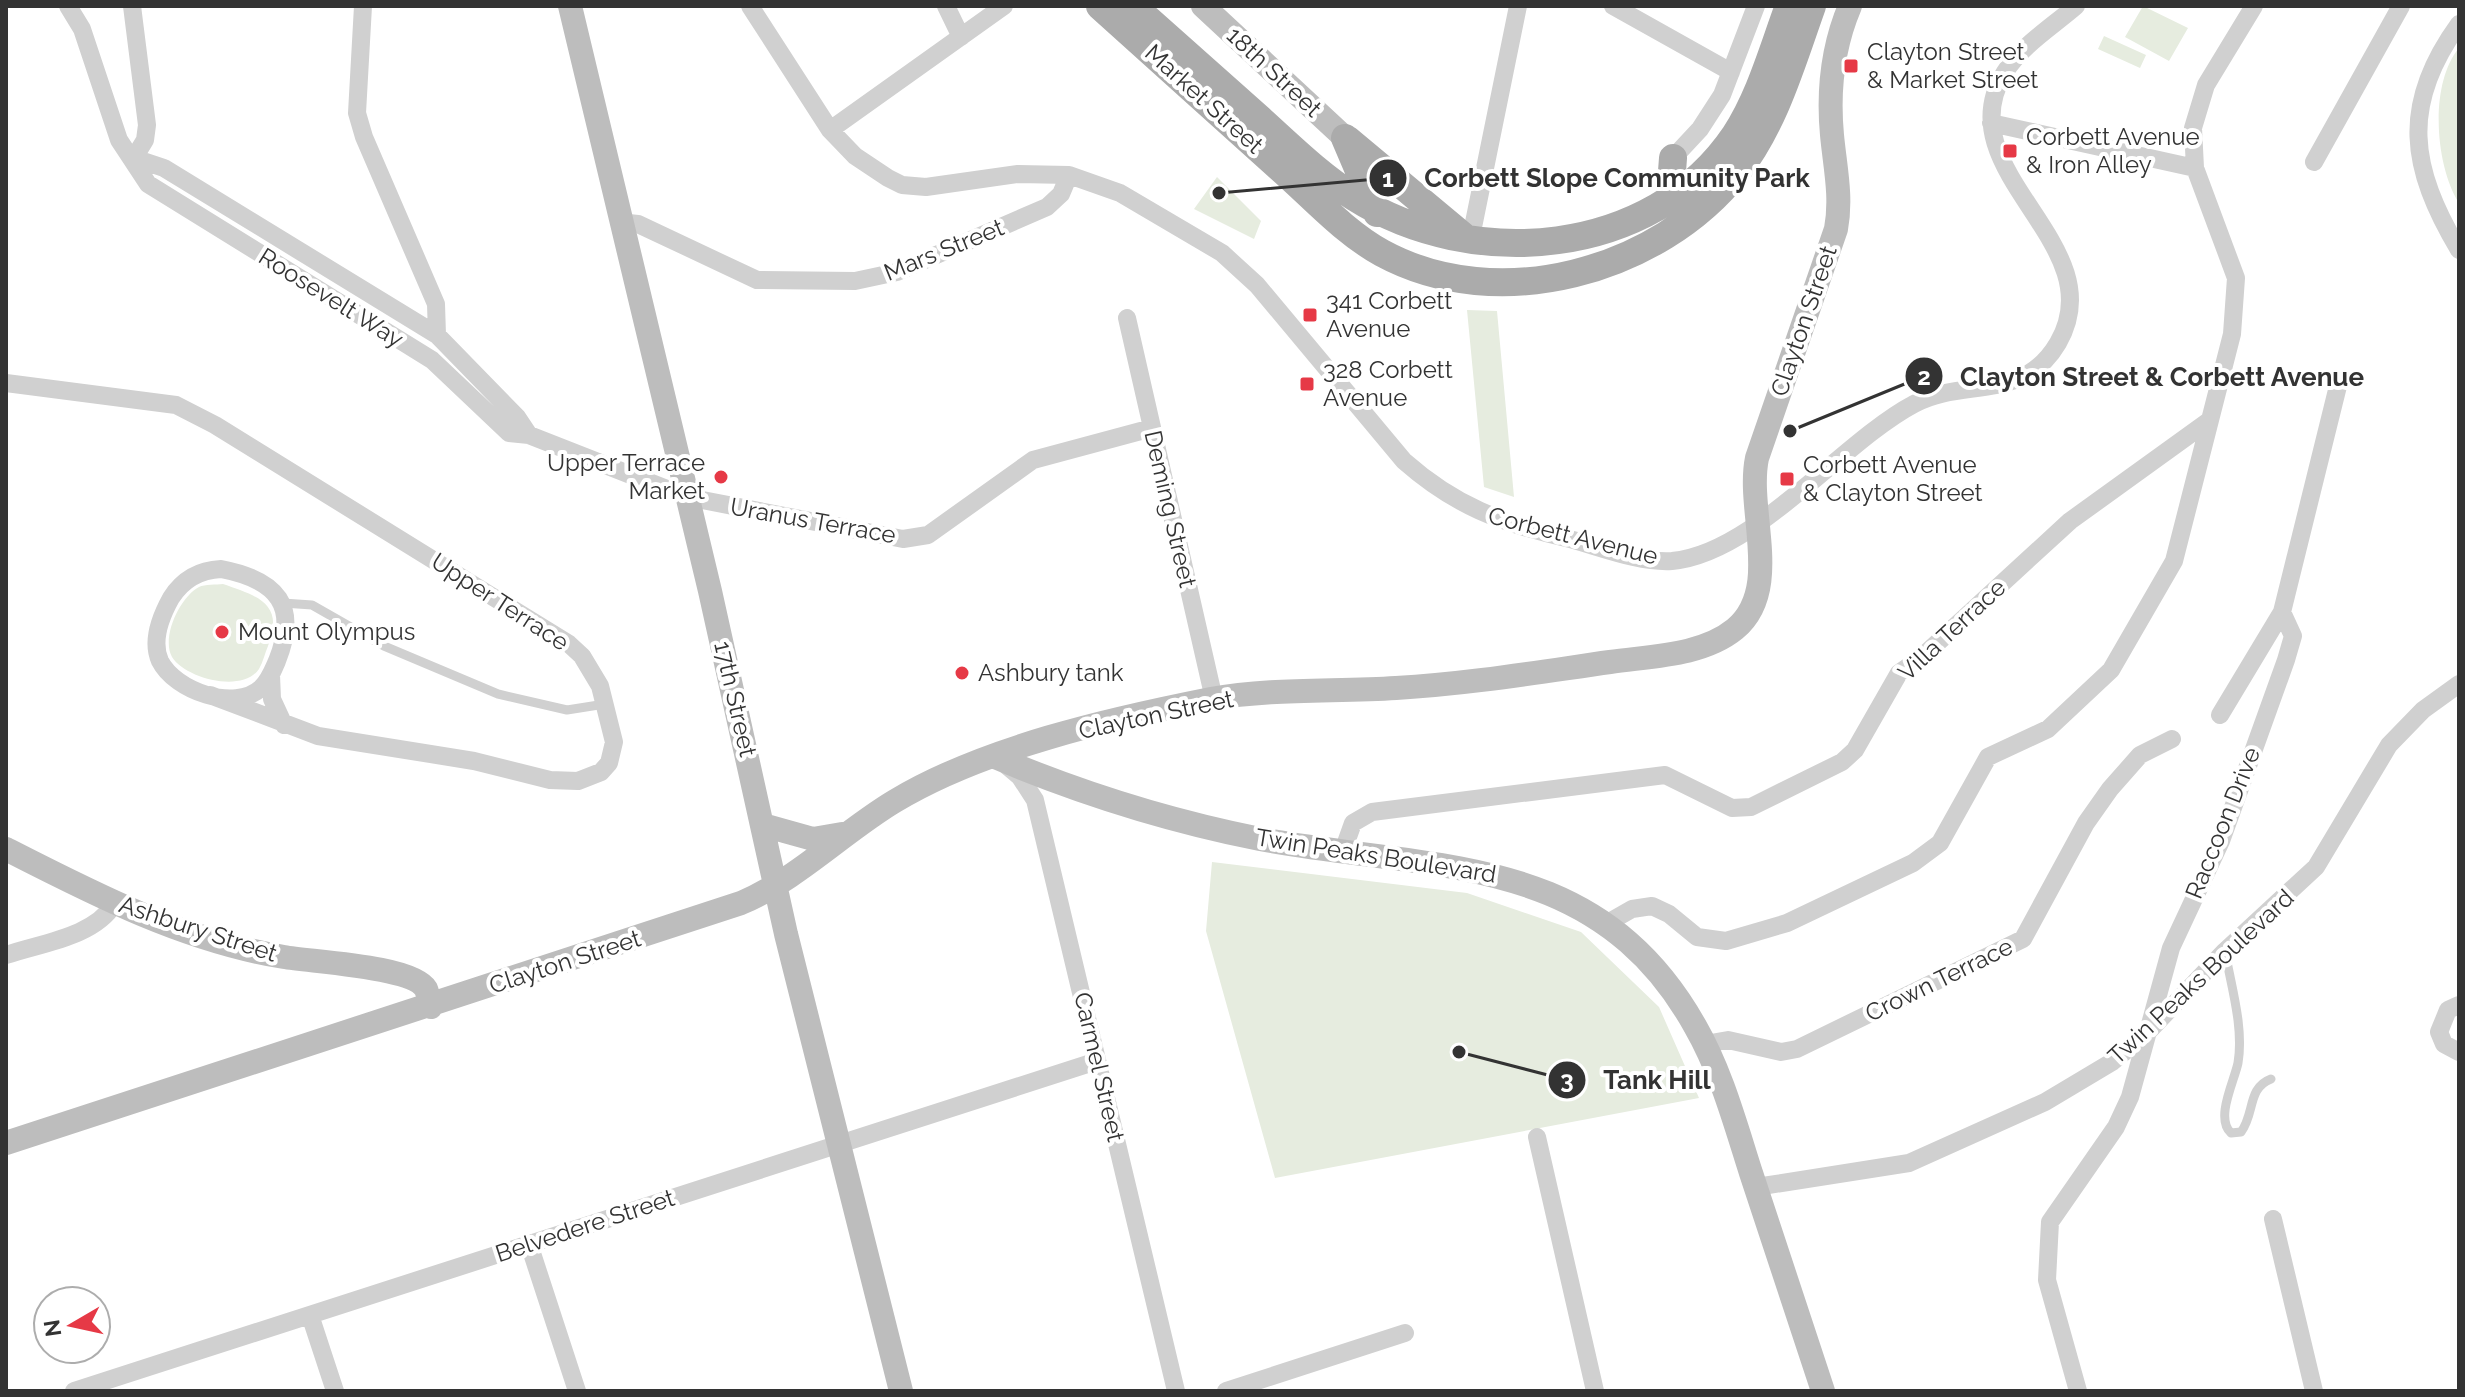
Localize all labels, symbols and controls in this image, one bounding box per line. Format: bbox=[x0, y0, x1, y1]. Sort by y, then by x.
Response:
street label: 18th Street bbox=[1221, 20, 1328, 123]
place label: Clayton Street & Market Street bbox=[1867, 37, 2038, 94]
street label: Market Street bbox=[1139, 38, 1269, 159]
marker: Clayton Street & Market Street bbox=[1842, 57, 1860, 75]
place label: Corbett Avenue & Iron Alley bbox=[2026, 122, 2200, 179]
marker: Corbett Avenue & Iron Alley bbox=[2001, 142, 2019, 160]
callout: Corbett Slope Community Park bbox=[1368, 153, 1826, 203]
text: Corbett Slope Community Park bbox=[1424, 163, 1810, 193]
text: 1 bbox=[1382, 164, 1394, 193]
street label: Mars Street bbox=[880, 212, 1008, 287]
street label: Roosevelt Way bbox=[254, 242, 409, 354]
street label: Clayton Street bbox=[1764, 242, 1843, 400]
place label: 341 Corbett Avenue bbox=[1326, 286, 1452, 343]
marker: 341 Corbett Avenue bbox=[1301, 306, 1319, 324]
callout: Clayton Street & Corbett Avenue bbox=[1904, 351, 2381, 401]
place label: 328 Corbett Avenue bbox=[1323, 355, 1453, 412]
text: 2 bbox=[1917, 362, 1931, 391]
text: Clayton Street & Corbett Avenue bbox=[1960, 362, 2364, 392]
marker: 328 Corbett Avenue bbox=[1298, 375, 1316, 393]
street label: Deming Street bbox=[1138, 428, 1203, 590]
place label: Upper Terrace Market bbox=[547, 448, 705, 505]
place label: Corbett Avenue & Clayton Street bbox=[1803, 450, 1983, 507]
marker: Upper Terrace Market bbox=[712, 468, 730, 486]
marker: Corbett Avenue & Clayton Street bbox=[1778, 470, 1796, 488]
street label: Uranus Terrace bbox=[728, 492, 898, 549]
street label: Corbett Avenue bbox=[1485, 500, 1661, 571]
street label: Upper Terrace bbox=[426, 546, 574, 657]
street label: Villa Terrace bbox=[1892, 573, 2011, 687]
place label: Mount Olympus bbox=[238, 617, 415, 646]
marker: Mount Olympus bbox=[213, 623, 231, 641]
street label: 17th Street bbox=[708, 638, 763, 759]
place label: Ashbury tank bbox=[978, 658, 1124, 687]
marker: Ashbury tank bbox=[953, 664, 971, 682]
street label: Clayton Street bbox=[1076, 684, 1236, 745]
street label: Raccoon Drive bbox=[2179, 743, 2266, 903]
street label: Twin Peaks Boulevard bbox=[1254, 822, 1498, 889]
street label: Twin Peaks Boulevard bbox=[2102, 883, 2299, 1070]
street label: Ashbury Street bbox=[116, 889, 281, 968]
street label: Clayton Street bbox=[485, 923, 644, 1000]
street label: Crown Terrace bbox=[1860, 931, 2017, 1028]
street label: Carmel Street bbox=[1068, 989, 1131, 1144]
callout: Tank Hill bbox=[1547, 1055, 1727, 1105]
text: 3 bbox=[1560, 1065, 1574, 1094]
text: Tank Hill bbox=[1603, 1065, 1712, 1095]
street label: Belvedere Street bbox=[492, 1183, 678, 1268]
north arrow bbox=[32, 1285, 112, 1365]
text: N bbox=[38, 1318, 66, 1338]

